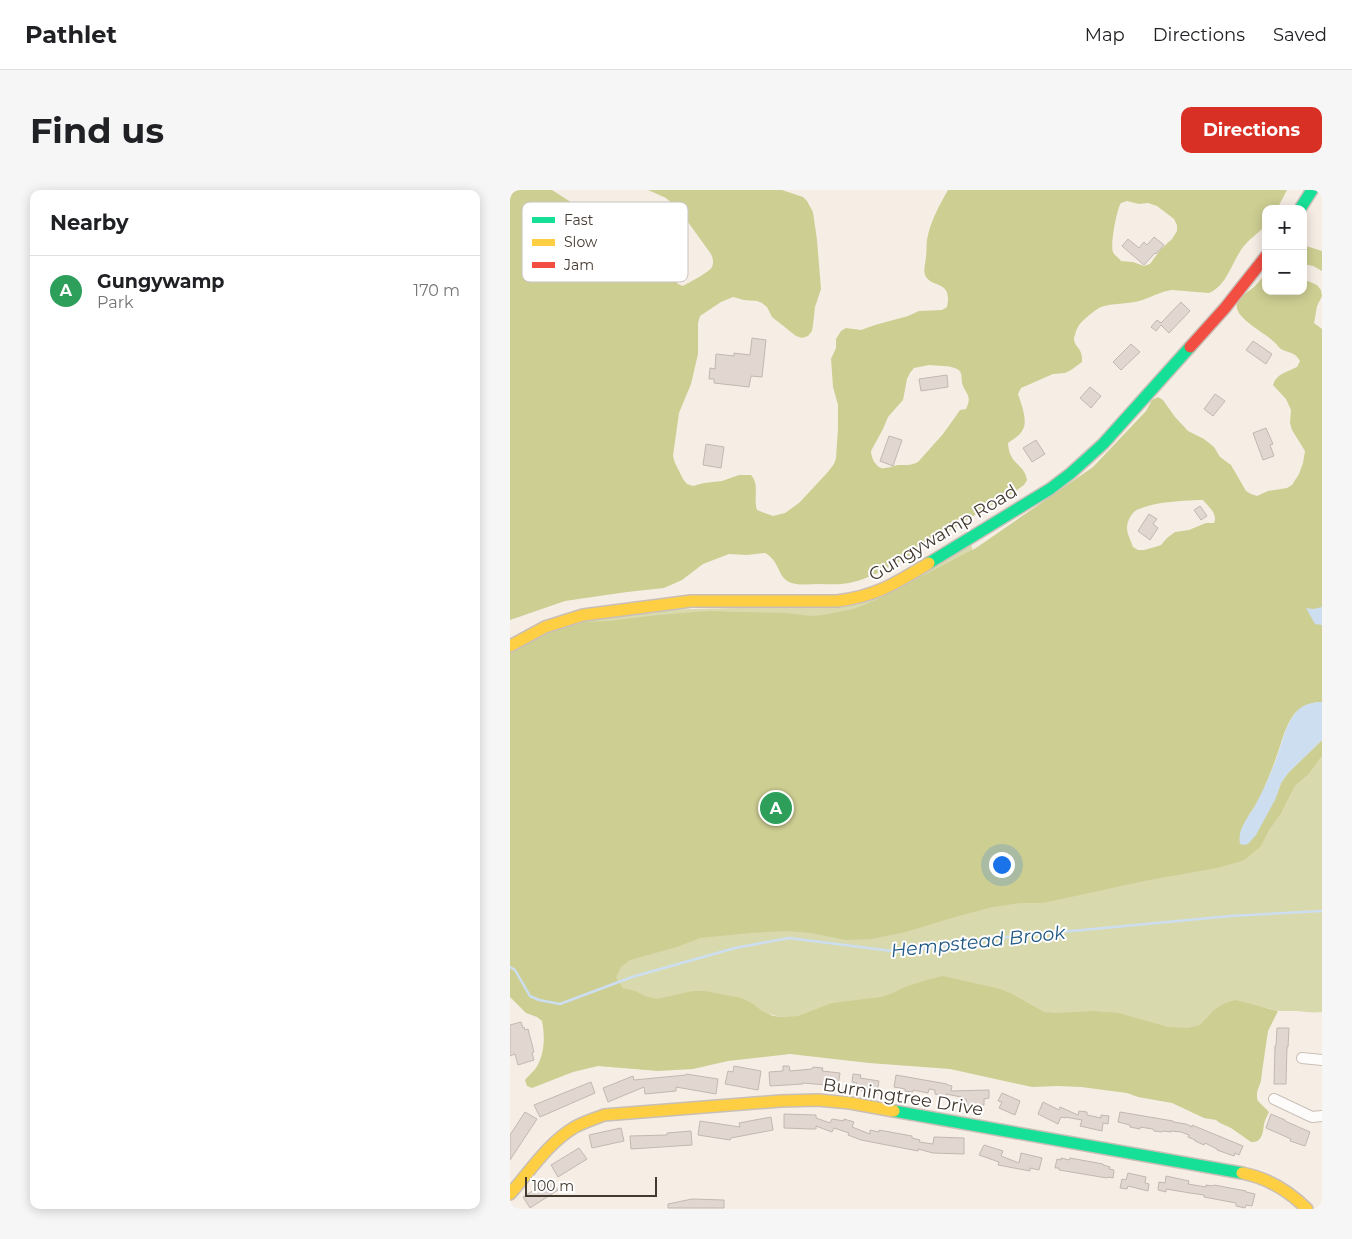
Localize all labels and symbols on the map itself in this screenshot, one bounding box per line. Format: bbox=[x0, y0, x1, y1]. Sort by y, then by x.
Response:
legend bbox=[522, 202, 688, 282]
text: Fast bbox=[564, 211, 594, 229]
text: Slow bbox=[564, 233, 598, 251]
text: Jam bbox=[563, 256, 594, 274]
street label: Gungywamp Road bbox=[865, 480, 1021, 586]
pin: A bbox=[760, 789, 792, 827]
your location bbox=[989, 852, 1015, 878]
water label: Hempstead Brook bbox=[890, 921, 1067, 962]
street label: Burningtree Drive bbox=[821, 1073, 985, 1121]
scale bar bbox=[525, 1174, 658, 1197]

